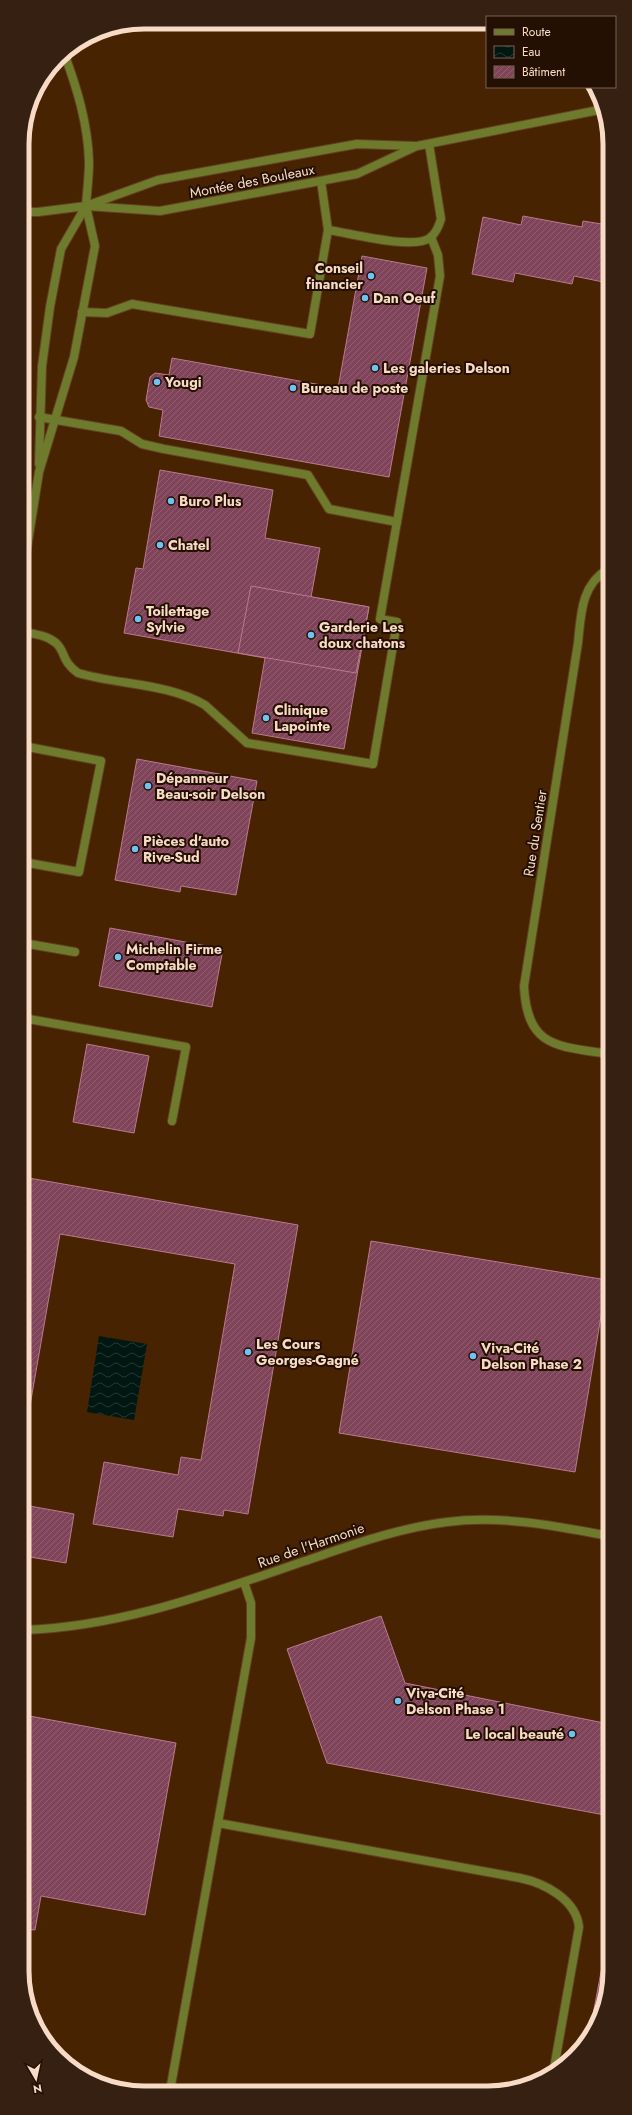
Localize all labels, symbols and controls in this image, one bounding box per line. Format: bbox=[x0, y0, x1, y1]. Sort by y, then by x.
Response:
legend bbox=[486, 16, 616, 88]
text: Route bbox=[522, 23, 551, 41]
text: Eau bbox=[522, 43, 541, 61]
text: Bâtiment bbox=[522, 63, 565, 81]
street label: Montée des Bouleaux bbox=[188, 159, 316, 203]
place label: Conseil financier bbox=[306, 258, 363, 294]
marker: Conseil financier bbox=[366, 271, 376, 281]
place label: Dan Oeuf bbox=[373, 288, 437, 308]
marker: Dan Oeuf bbox=[360, 293, 370, 303]
place label: Les galeries Delson bbox=[383, 358, 510, 378]
marker: Les galeries Delson bbox=[370, 363, 380, 373]
place label: Yougi bbox=[164, 372, 202, 392]
marker: Yougi bbox=[152, 377, 162, 387]
place label: Bureau de poste bbox=[301, 378, 408, 398]
marker: Bureau de poste bbox=[288, 383, 298, 393]
place label: Buro Plus bbox=[179, 491, 242, 511]
marker: Buro Plus bbox=[166, 496, 176, 506]
place label: Chatel bbox=[168, 535, 210, 555]
marker: Chatel bbox=[155, 540, 165, 550]
place label: Toilettage Sylvie bbox=[146, 601, 209, 637]
marker: Toilettage Sylvie bbox=[133, 614, 143, 624]
place label: Garderie Les doux chatons bbox=[319, 617, 406, 653]
marker: Garderie Les doux chatons bbox=[306, 630, 316, 640]
place label: Clinique Lapointe bbox=[274, 700, 330, 736]
marker: Clinique Lapointe bbox=[261, 713, 271, 723]
place label: Dépanneur Beau-soir Delson bbox=[156, 768, 265, 804]
marker: Dépanneur Beau-soir Delson bbox=[143, 781, 153, 791]
street label: Rue du Sentier bbox=[518, 788, 552, 878]
place label: Pièces d'auto Rive-Sud bbox=[143, 831, 229, 867]
marker: Pièces d'auto Rive-Sud bbox=[130, 844, 140, 854]
place label: Michelin Firme Comptable bbox=[126, 939, 222, 975]
marker: Michelin Firme Comptable bbox=[113, 952, 123, 962]
place label: Les Cours Georges-Gagné bbox=[256, 1334, 359, 1370]
place label: Viva-Cité Delson Phase 2 bbox=[480, 1338, 582, 1374]
marker: Les Cours Georges-Gagné bbox=[243, 1347, 253, 1357]
marker: Viva-Cité Delson Phase 2 bbox=[468, 1351, 478, 1361]
street label: Rue de l'Harmonie bbox=[255, 1517, 367, 1573]
place label: Viva-Cité Delson Phase 1 bbox=[405, 1683, 505, 1719]
marker: Viva-Cité Delson Phase 1 bbox=[393, 1696, 403, 1706]
place label: Le local beauté bbox=[465, 1724, 564, 1744]
marker: Le local beauté bbox=[567, 1729, 577, 1739]
north arrow bbox=[16, 2059, 56, 2099]
text: N bbox=[32, 2080, 43, 2097]

